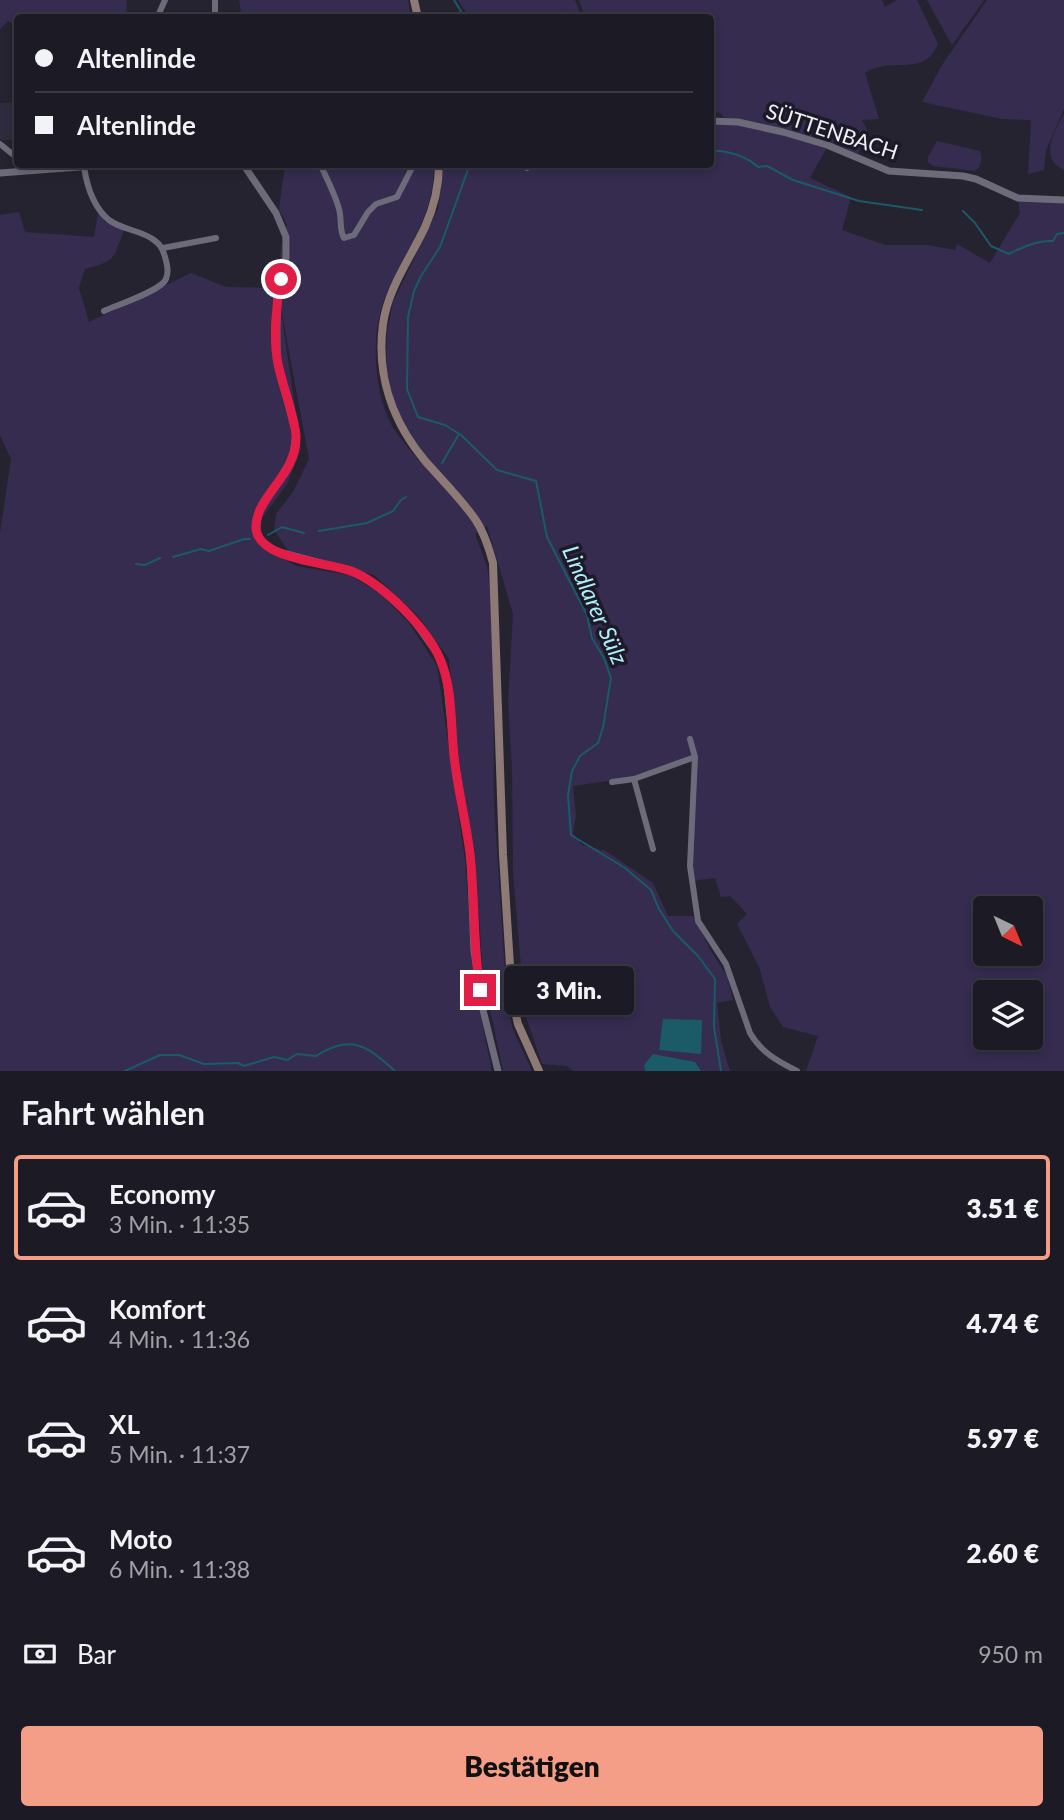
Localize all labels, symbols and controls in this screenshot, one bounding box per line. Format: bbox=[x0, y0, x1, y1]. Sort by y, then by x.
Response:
text: Altenlinde bbox=[77, 42, 196, 74]
street label: SÜTTENBACH bbox=[763, 98, 902, 164]
text: Altenlinde bbox=[77, 109, 196, 141]
route start bbox=[265, 263, 297, 295]
water label: Lindlarer Sülz bbox=[557, 541, 635, 669]
north arrow bbox=[973, 896, 1043, 966]
map controls bbox=[973, 896, 1043, 1050]
callout: 3 Min. bbox=[504, 965, 634, 1014]
route end bbox=[464, 974, 496, 1006]
text: 3 Min. bbox=[536, 976, 602, 1004]
button: layers bbox=[973, 980, 1043, 1050]
text: Fahrt wählen bbox=[21, 1093, 205, 1132]
icon: car bbox=[25, 1176, 88, 1239]
text: Economy bbox=[109, 1178, 215, 1210]
text: 3.51 € bbox=[966, 1192, 1039, 1224]
text: 3 Min. · 11:35 bbox=[109, 1210, 250, 1238]
icon: car bbox=[25, 1291, 88, 1354]
text: Komfort bbox=[109, 1293, 206, 1325]
text: 4.74 € bbox=[966, 1307, 1039, 1339]
text: 4 Min. · 11:36 bbox=[109, 1325, 250, 1353]
icon: car bbox=[25, 1406, 88, 1469]
text: XL bbox=[109, 1408, 140, 1440]
text: 5.97 € bbox=[966, 1422, 1039, 1454]
text: 5 Min. · 11:37 bbox=[109, 1440, 250, 1468]
icon: car bbox=[25, 1521, 88, 1584]
text: Moto bbox=[109, 1523, 172, 1555]
text: 2.60 € bbox=[966, 1537, 1039, 1569]
text: 6 Min. · 11:38 bbox=[109, 1555, 250, 1583]
icon: cash bbox=[21, 1635, 59, 1673]
text: Bar bbox=[77, 1638, 116, 1670]
text: 950 m bbox=[978, 1640, 1043, 1668]
button: Bestätigen bbox=[21, 1726, 1043, 1806]

